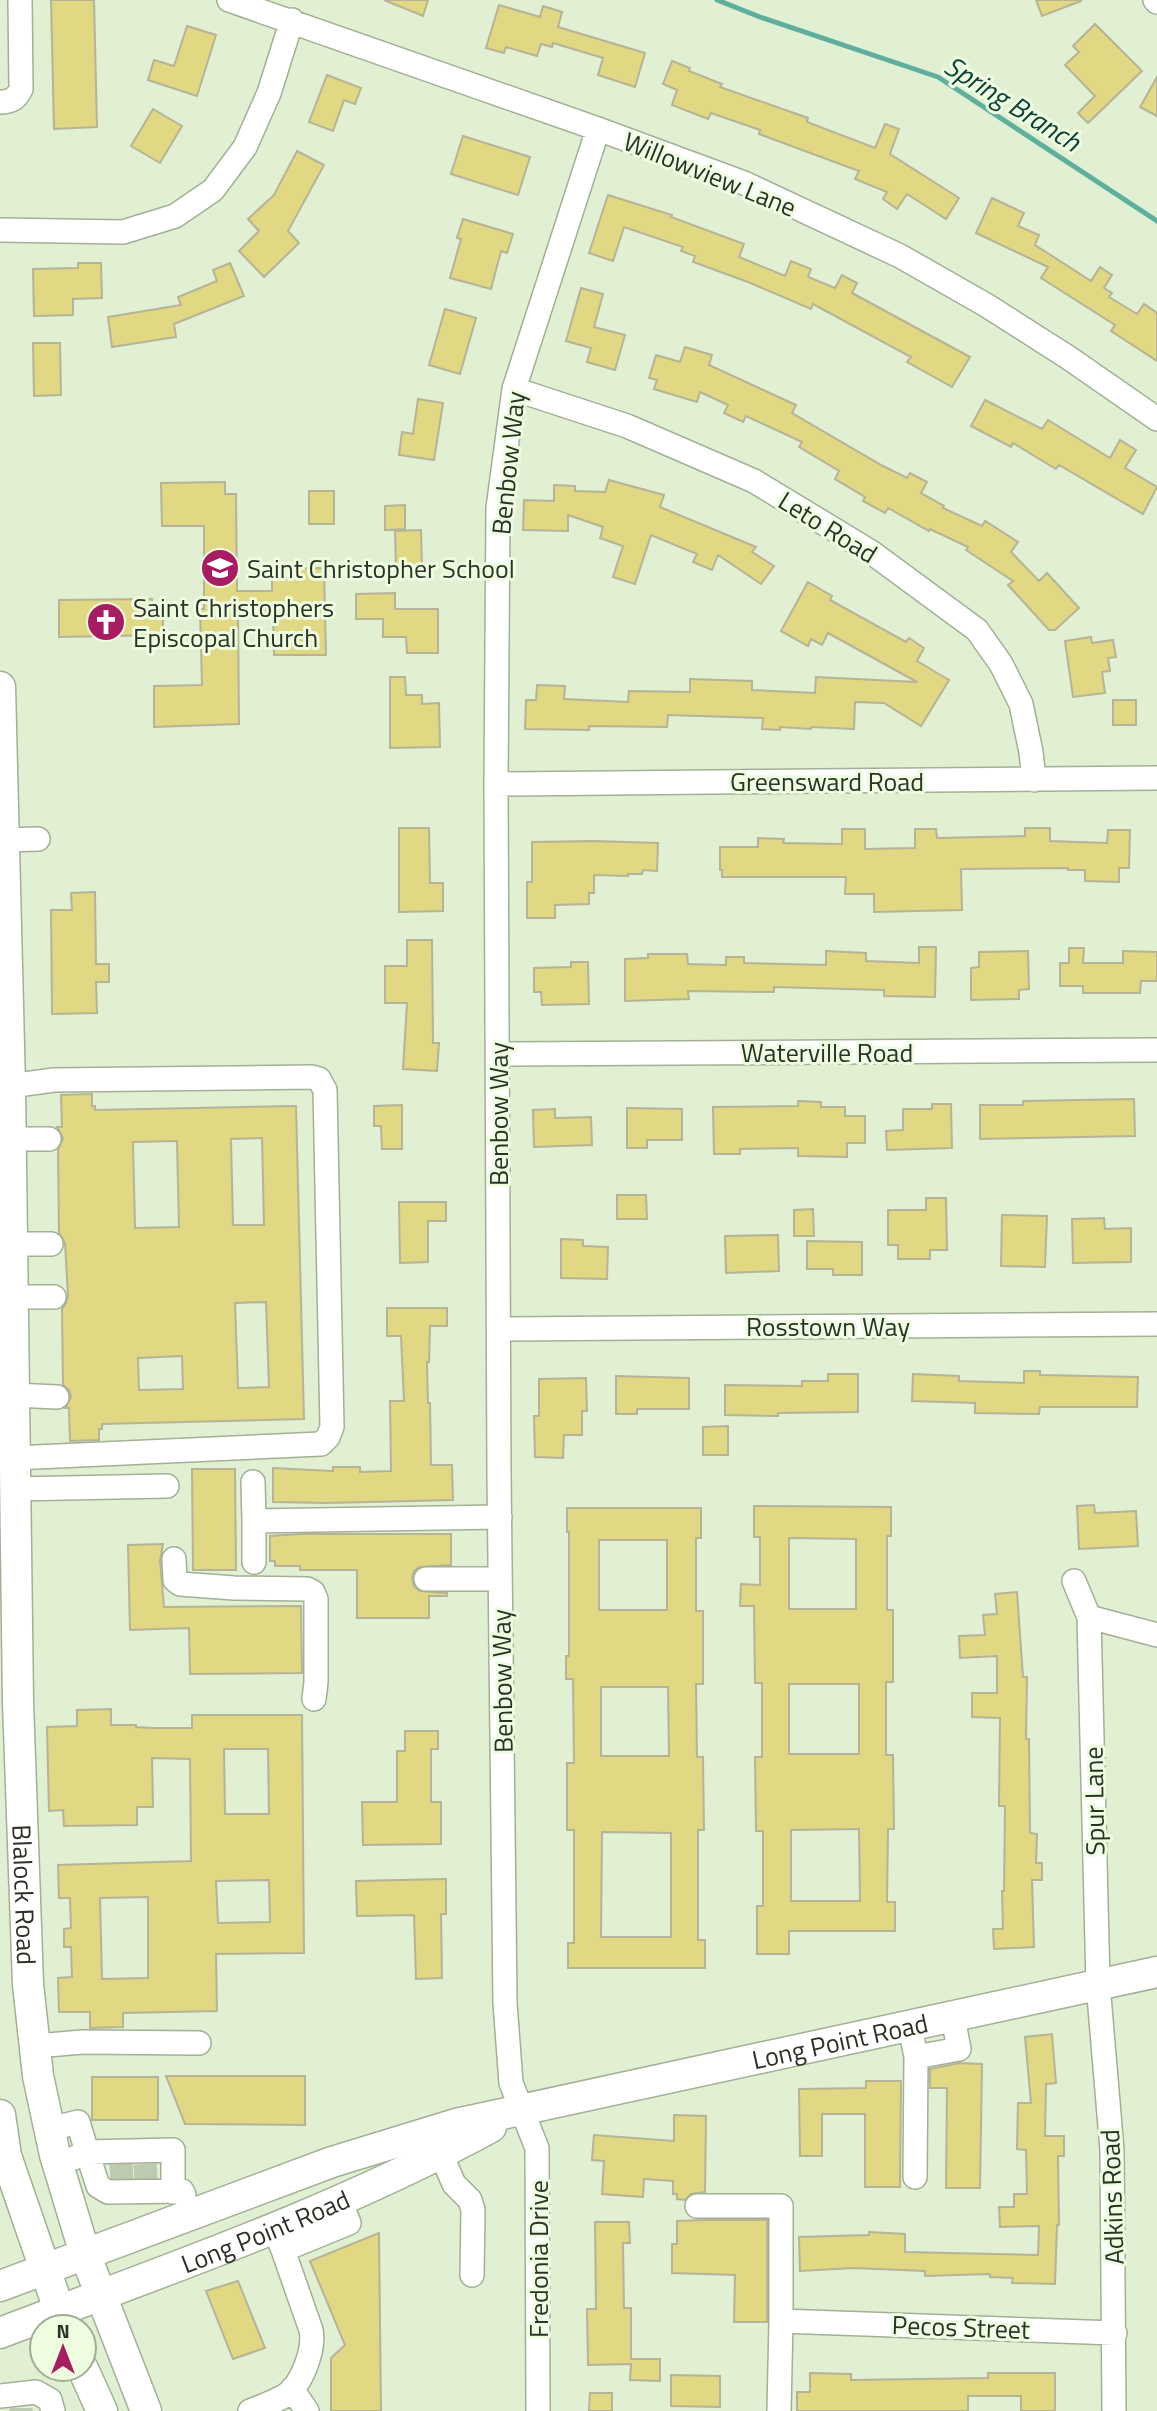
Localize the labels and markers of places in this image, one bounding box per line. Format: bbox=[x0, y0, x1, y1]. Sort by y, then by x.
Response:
school or university icon: Saint Christopher School bbox=[199, 547, 241, 589]
place label: Saint Christopher School bbox=[247, 549, 515, 588]
place label: Saint Christophers Episcopal Church bbox=[133, 588, 334, 657]
church icon: Saint Christophers Episcopal Church bbox=[85, 601, 127, 643]

